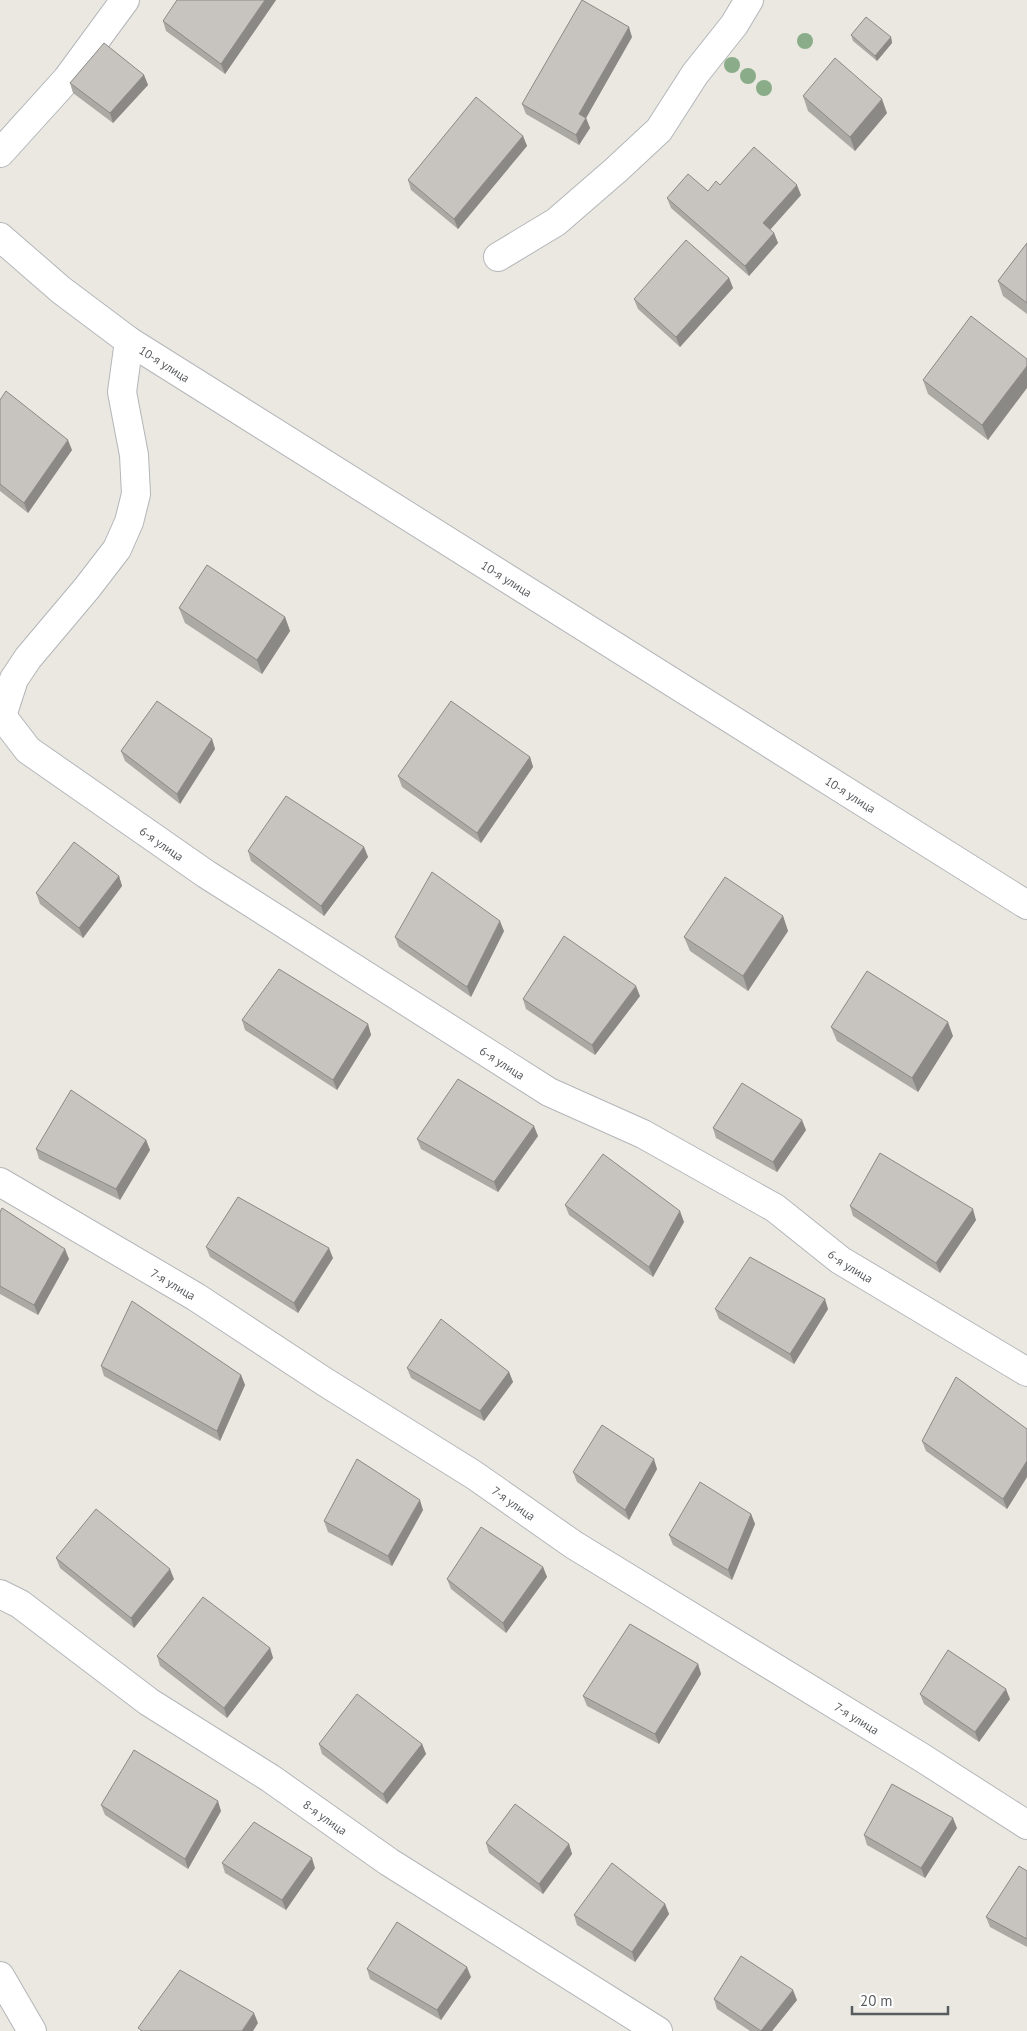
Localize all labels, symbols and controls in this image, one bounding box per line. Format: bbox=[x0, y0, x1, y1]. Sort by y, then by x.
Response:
street label: 10-я улица bbox=[137, 342, 193, 385]
street label: 10-я улица bbox=[479, 557, 535, 600]
street label: 10-я улица bbox=[823, 773, 879, 816]
street label: 6-я улица bbox=[137, 823, 187, 864]
street label: 6-я улица bbox=[477, 1043, 528, 1082]
street label: 6-я улица bbox=[825, 1246, 876, 1286]
street label: 7-я улица bbox=[148, 1265, 199, 1303]
street label: 7-я улица bbox=[489, 1483, 538, 1523]
street label: 7-я улица bbox=[832, 1699, 882, 1737]
street label: 8-я улица bbox=[300, 1796, 350, 1838]
scale bar bbox=[852, 1984, 948, 2016]
text: 20 m bbox=[860, 1991, 893, 2010]

